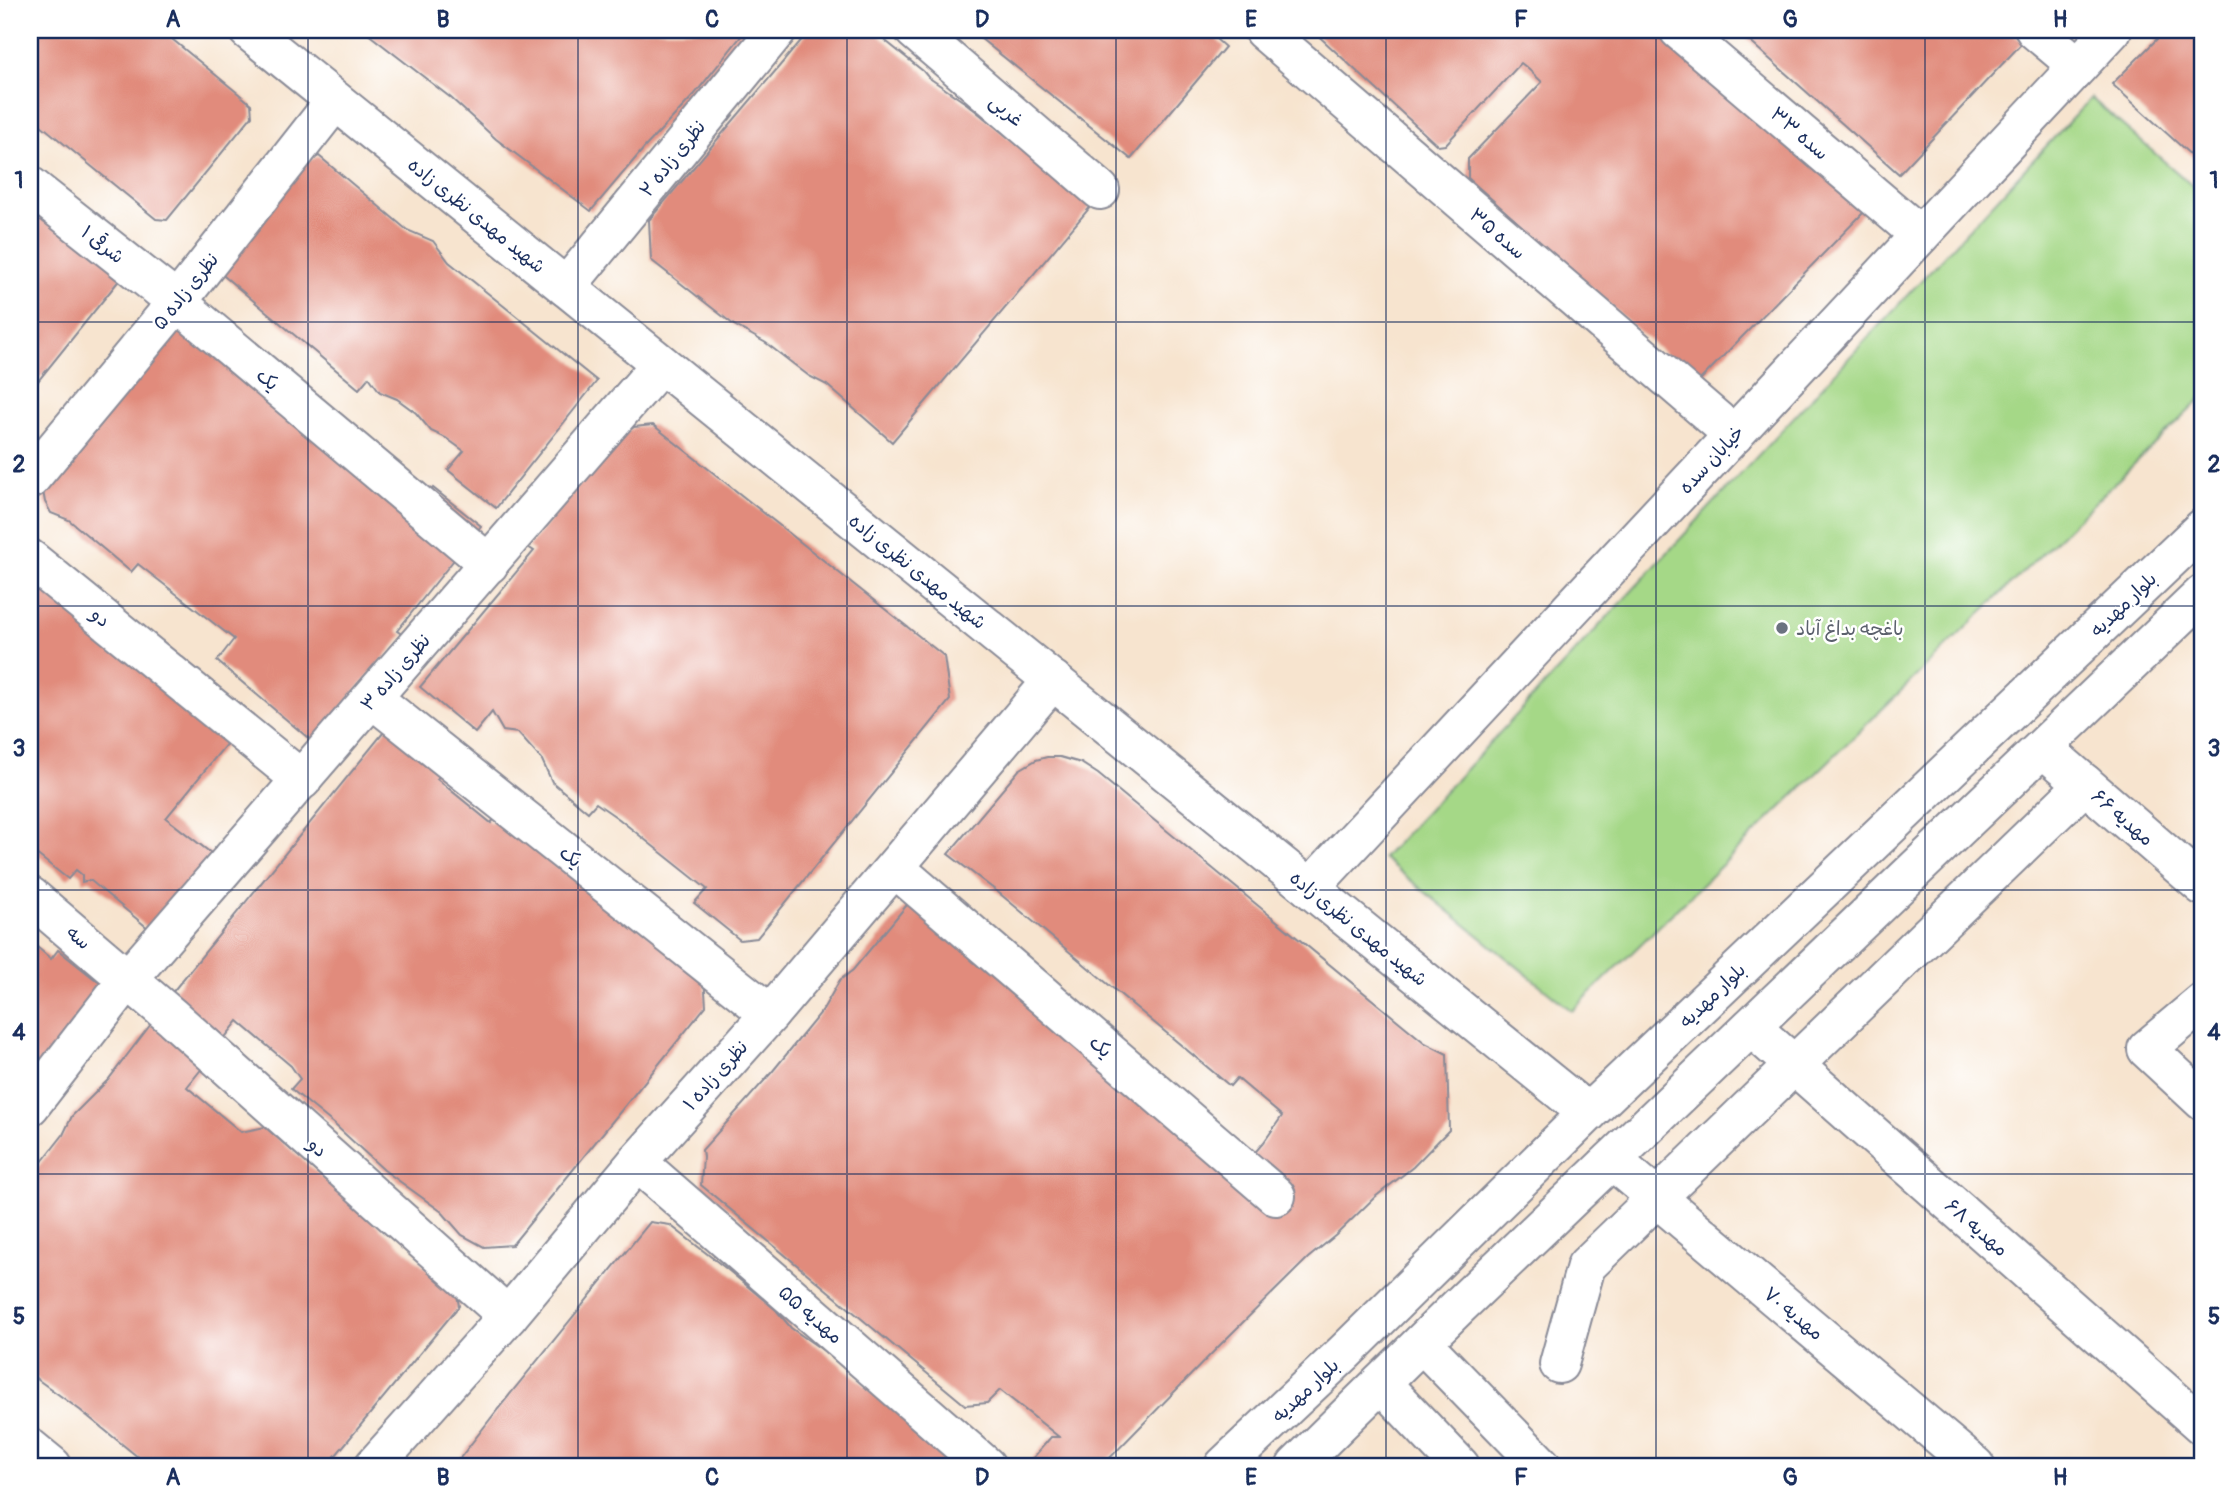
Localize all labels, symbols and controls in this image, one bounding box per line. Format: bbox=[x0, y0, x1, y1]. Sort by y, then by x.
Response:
text: A bbox=[166, 5, 181, 34]
text: B bbox=[436, 5, 450, 34]
text: C bbox=[705, 5, 719, 34]
text: D bbox=[975, 5, 989, 34]
text: E bbox=[1245, 5, 1257, 34]
text: F bbox=[1514, 5, 1528, 34]
text: G bbox=[1782, 5, 1798, 34]
text: H bbox=[2053, 5, 2067, 34]
street label: غربی bbox=[984, 89, 1028, 132]
street label: سده ۳۳ bbox=[1765, 102, 1833, 166]
street label: نظری زاده ۲ bbox=[635, 115, 711, 202]
street label: شهید مهدی نظری زاده bbox=[403, 153, 550, 279]
text: 1 bbox=[15, 166, 24, 195]
text: 1 bbox=[2210, 166, 2219, 195]
street label: سده ۳۵ bbox=[1464, 203, 1530, 265]
street label: ۱ شرقی bbox=[76, 220, 129, 269]
street label: نظری زاده ۵ bbox=[147, 248, 224, 335]
street label: یک bbox=[251, 363, 284, 396]
street label: خیابان سده bbox=[1674, 420, 1750, 499]
text: 2 bbox=[13, 450, 26, 479]
text: 2 bbox=[2208, 450, 2221, 479]
street label: شهید مهدی نظری زاده bbox=[844, 509, 991, 635]
street label: بلوار مهدیه bbox=[2085, 567, 2162, 642]
street label: دو bbox=[84, 602, 115, 633]
place label: باغچه بداغ آباد bbox=[1796, 617, 1904, 642]
marker: باغچه بداغ آباد bbox=[1774, 620, 1790, 636]
street label: نظری زاده ۳ bbox=[356, 629, 436, 716]
text: 3 bbox=[13, 734, 25, 763]
text: 3 bbox=[2208, 734, 2220, 763]
street label: مهدیه ۶۶ bbox=[2086, 784, 2158, 851]
street label: یک bbox=[554, 840, 587, 873]
street label: شهید مهدی نظری زاده bbox=[1285, 866, 1432, 992]
street label: سه bbox=[61, 921, 96, 955]
street label: بلوار مهدیه bbox=[1674, 958, 1751, 1033]
text: 4 bbox=[12, 1018, 26, 1047]
text: 4 bbox=[2207, 1018, 2221, 1047]
street label: یک bbox=[1084, 1030, 1117, 1063]
street label: نظری زاده ۱ bbox=[678, 1036, 753, 1116]
street label: دو bbox=[301, 1131, 332, 1163]
street label: مهدیه ۶۸ bbox=[1940, 1194, 2013, 1262]
street label: مهدیه ۵۵ bbox=[773, 1280, 847, 1349]
street label: مهدیه ۷۰ bbox=[1758, 1282, 1828, 1346]
text: 5 bbox=[13, 1302, 25, 1331]
text: 5 bbox=[2208, 1302, 2220, 1331]
street label: بلوار مهدیه bbox=[1267, 1353, 1344, 1428]
text: A bbox=[166, 1463, 181, 1492]
text: B bbox=[436, 1463, 450, 1492]
text: C bbox=[705, 1463, 719, 1492]
text: D bbox=[975, 1463, 989, 1492]
text: E bbox=[1245, 1463, 1257, 1492]
text: F bbox=[1514, 1463, 1528, 1492]
text: G bbox=[1782, 1463, 1798, 1492]
text: H bbox=[2053, 1463, 2067, 1492]

